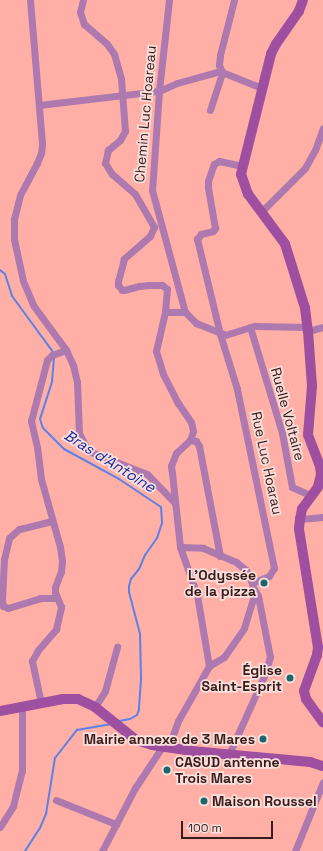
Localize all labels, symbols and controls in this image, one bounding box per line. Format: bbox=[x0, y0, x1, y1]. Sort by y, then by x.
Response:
street label: Chemin Luc Hoareau bbox=[131, 45, 159, 183]
street label: Ruelle Voltaire bbox=[267, 366, 309, 462]
street label: Rue Luc Hoarau bbox=[248, 410, 286, 516]
water label: Bras d'Antoine bbox=[61, 426, 159, 496]
place label: L'Odyssée de la pizza bbox=[185, 567, 256, 600]
marker: L'Odyssée de la pizza bbox=[259, 578, 269, 588]
place label: Église Saint-Esprit bbox=[201, 662, 282, 694]
marker: Église Saint-Esprit bbox=[285, 673, 295, 683]
place label: Mairie annexe de 3 Mares bbox=[84, 731, 255, 747]
marker: Mairie annexe de 3 Mares bbox=[258, 734, 268, 744]
place label: CASUD antenne Trois Mares bbox=[175, 754, 280, 786]
marker: CASUD antenne Trois Mares bbox=[162, 765, 172, 775]
place label: Maison Roussel bbox=[212, 793, 317, 809]
marker: Maison Roussel bbox=[199, 796, 209, 806]
scale bar bbox=[183, 813, 275, 839]
text: 100 m bbox=[188, 820, 222, 836]

